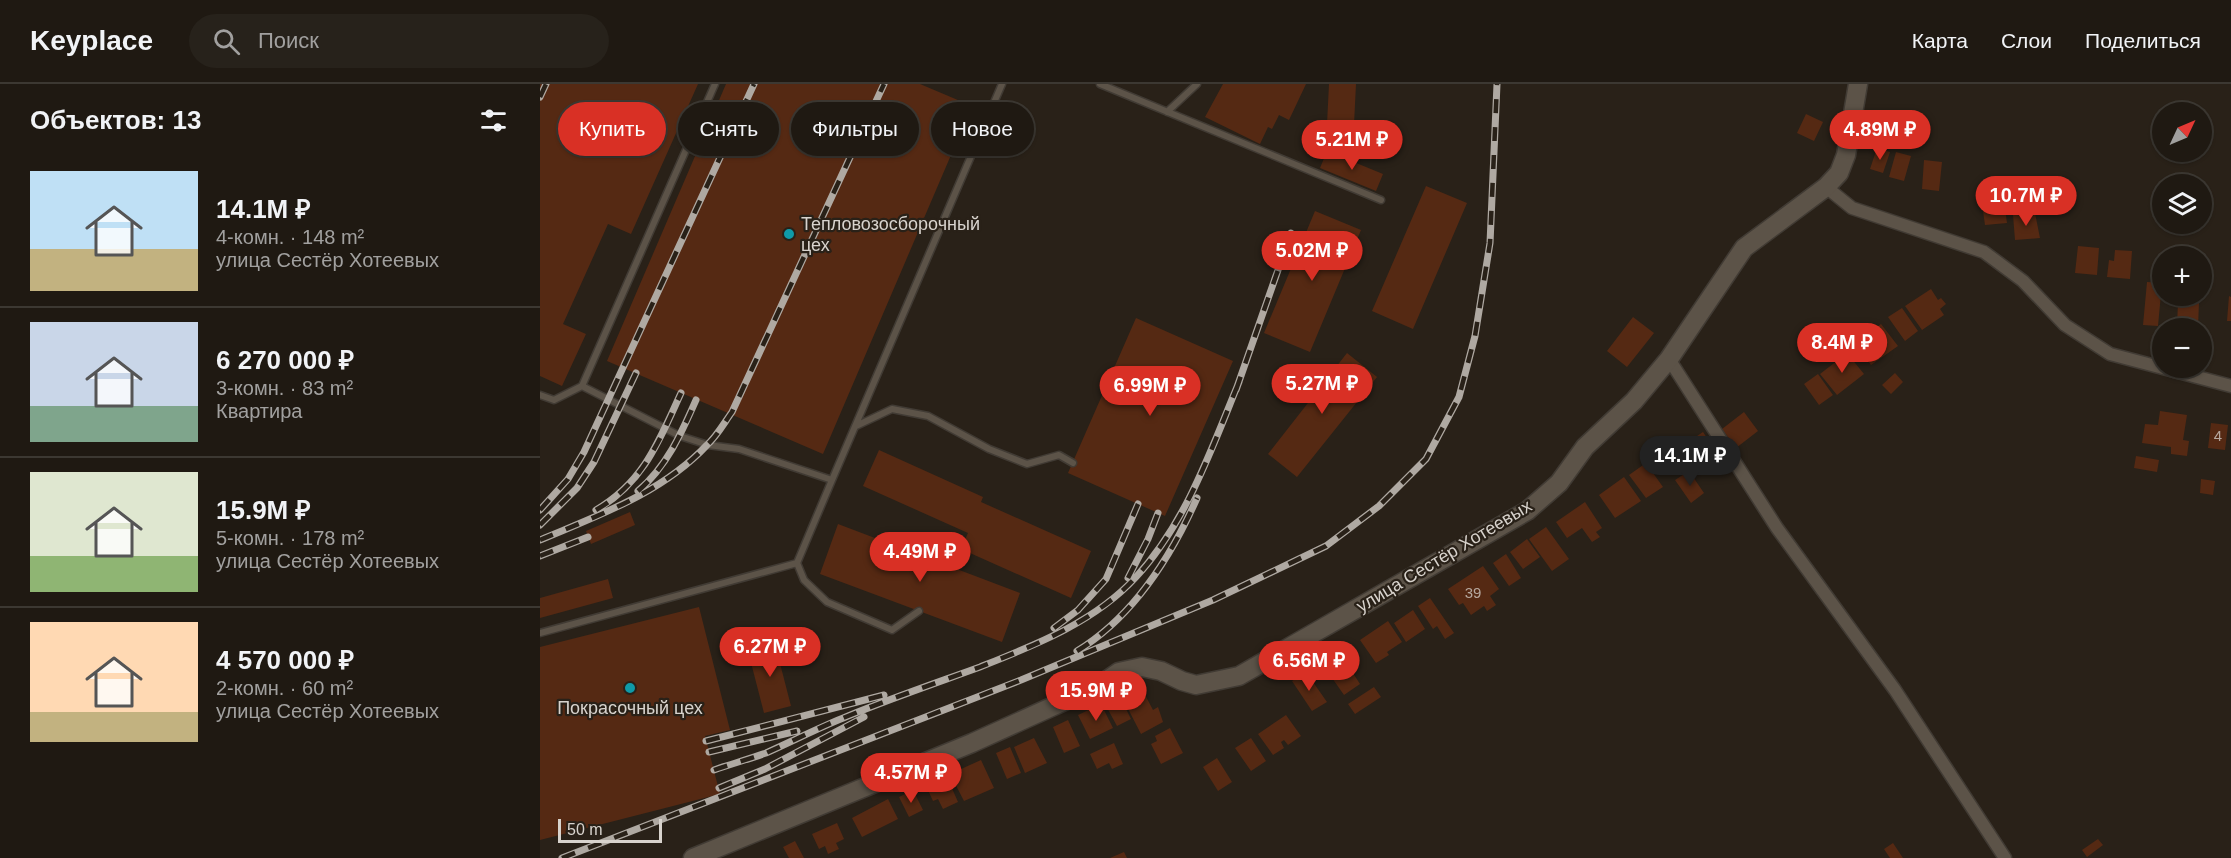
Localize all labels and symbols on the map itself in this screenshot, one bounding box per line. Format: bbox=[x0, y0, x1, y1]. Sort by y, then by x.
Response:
north arrow bbox=[2152, 102, 2212, 162]
pin: 4.89M ₽ bbox=[1825, 110, 1935, 161]
pin: 5.21M ₽ bbox=[1297, 120, 1407, 171]
pin: 10.7M ₽ bbox=[1971, 176, 2081, 227]
place label: Тепловозосборочный цех bbox=[801, 214, 980, 255]
marker: Тепловозосборочный цех bbox=[782, 227, 796, 241]
pin: 5.02M ₽ bbox=[1257, 231, 1367, 282]
pin: 8.4M ₽ bbox=[1793, 323, 1891, 374]
pin: 5.27M ₽ bbox=[1267, 364, 1377, 415]
pin: 6.99M ₽ bbox=[1095, 366, 1205, 417]
house number: 4 bbox=[2214, 427, 2222, 444]
pin: 14.1M ₽ bbox=[1635, 436, 1745, 487]
street label: улица Сестёр Хотеевых bbox=[1353, 496, 1535, 616]
pin: 4.49M ₽ bbox=[865, 532, 975, 583]
house number: 39 bbox=[1465, 584, 1481, 601]
pin: 6.27M ₽ bbox=[715, 627, 825, 678]
pin: 6.56M ₽ bbox=[1254, 641, 1364, 692]
pin: 15.9M ₽ bbox=[1041, 671, 1151, 722]
marker: Покрасочный цех bbox=[623, 681, 637, 695]
place label: Покрасочный цех bbox=[557, 698, 703, 718]
pin: 4.57M ₽ bbox=[856, 753, 966, 804]
scale bar bbox=[558, 816, 662, 844]

